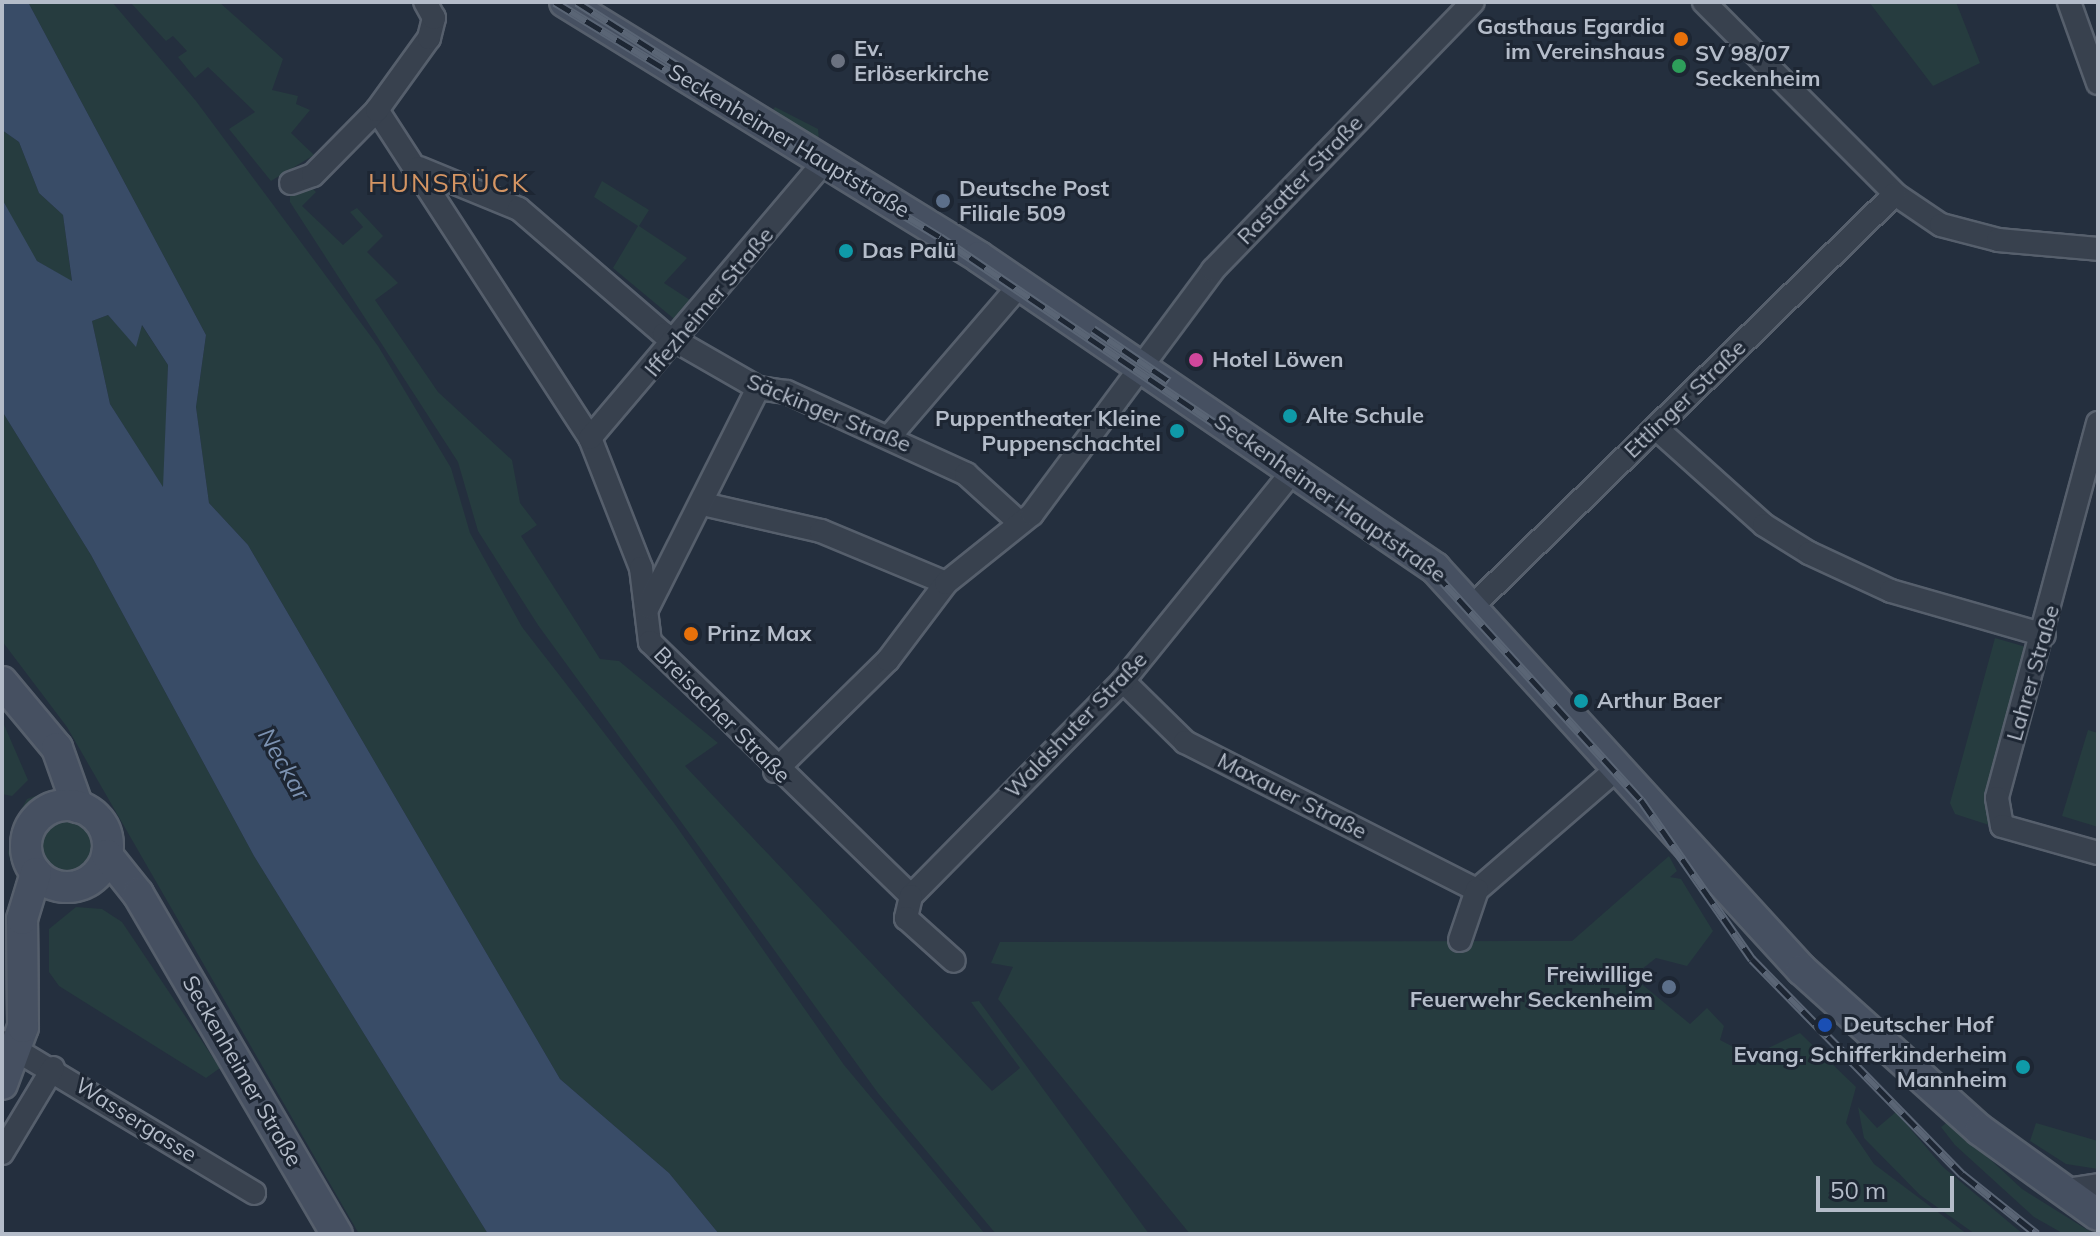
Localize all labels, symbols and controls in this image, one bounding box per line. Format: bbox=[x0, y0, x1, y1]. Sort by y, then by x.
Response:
place label: Gasthaus Egardia im Vereinshaus bbox=[1477, 13, 1665, 64]
marker: Gasthaus Egardia im Vereinshaus bbox=[1672, 30, 1690, 48]
place label: Ev. Erlöserkirche bbox=[854, 35, 989, 86]
place label: SV 98/07 Seckenheim bbox=[1695, 40, 1820, 92]
marker: Ev. Erlöserkirche bbox=[829, 52, 847, 70]
marker: SV 98/07 Seckenheim bbox=[1670, 57, 1688, 75]
street label: Seckenheimer Hauptstraße bbox=[664, 58, 914, 224]
street label: Rastatter Straße bbox=[1232, 110, 1368, 250]
district label: HUNSRÜCK bbox=[368, 167, 530, 199]
place label: Deutsche Post Filiale 509 bbox=[959, 175, 1109, 226]
marker: Deutsche Post Filiale 509 bbox=[934, 192, 952, 210]
street label: Iffezheimer Straße bbox=[639, 222, 779, 382]
place label: Das Palü bbox=[862, 238, 956, 264]
marker: Das Palü bbox=[837, 242, 855, 260]
street label: Ettlinger Straße bbox=[1619, 334, 1751, 464]
place label: Hotel Löwen bbox=[1212, 347, 1344, 373]
marker: Hotel Löwen bbox=[1187, 351, 1205, 369]
street label: Säckinger Straße bbox=[743, 368, 915, 458]
place label: Alte Schule bbox=[1306, 403, 1424, 429]
place label: Puppentheater Kleine Puppenschachtel bbox=[935, 405, 1161, 456]
marker: Alte Schule bbox=[1281, 407, 1299, 425]
street label: Seckenheimer Hauptstraße bbox=[1209, 408, 1451, 588]
marker: Puppentheater Kleine Puppenschachtel bbox=[1168, 422, 1186, 440]
street label: Lahrer Straße bbox=[2001, 602, 2065, 744]
place label: Prinz Max bbox=[707, 621, 812, 647]
marker: Prinz Max bbox=[682, 625, 700, 643]
street label: Breisacher Straße bbox=[648, 641, 796, 789]
street label: Waldshuter Straße bbox=[999, 646, 1153, 804]
place label: Arthur Baer bbox=[1597, 688, 1722, 714]
marker: Arthur Baer bbox=[1572, 692, 1590, 710]
water label: Neckar bbox=[252, 723, 316, 805]
street label: Maxauer Straße bbox=[1213, 747, 1371, 845]
place label: Freiwillige Feuerwehr Seckenheim bbox=[1410, 961, 1653, 1012]
street label: Seckenheimer Straße bbox=[177, 971, 307, 1171]
marker: Freiwillige Feuerwehr Seckenheim bbox=[1660, 978, 1678, 996]
place label: Deutscher Hof bbox=[1843, 1012, 1993, 1038]
marker: Deutscher Hof bbox=[1814, 1014, 1836, 1036]
place label: Evang. Schifferkinderheim Mannheim bbox=[1734, 1041, 2007, 1092]
marker: Evang. Schifferkinderheim Mannheim bbox=[2014, 1058, 2032, 1076]
street label: Wassergasse bbox=[70, 1072, 202, 1168]
scale bar bbox=[1820, 1160, 1958, 1210]
text: 50 m bbox=[1830, 1175, 1886, 1205]

